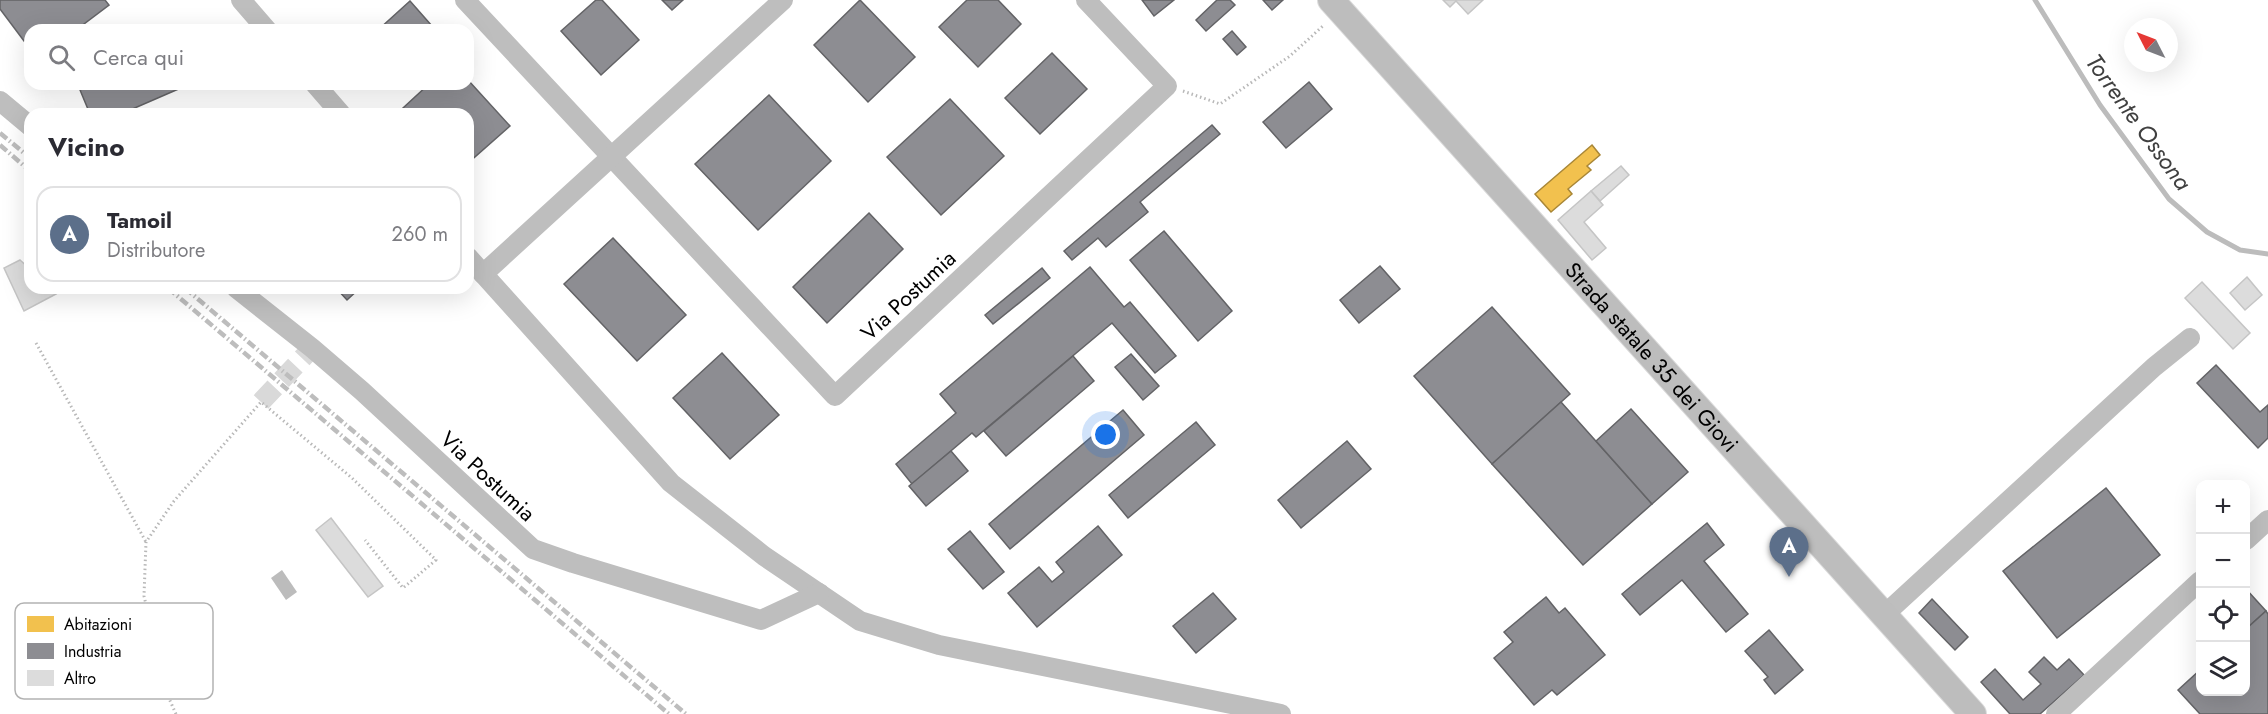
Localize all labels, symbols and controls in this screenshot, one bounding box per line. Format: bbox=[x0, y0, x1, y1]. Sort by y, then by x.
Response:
north arrow bbox=[2124, 18, 2178, 72]
search box bbox=[24, 24, 474, 90]
icon: search bbox=[45, 41, 78, 74]
text: Cerca qui bbox=[93, 41, 184, 73]
water label: Torrente Ossona bbox=[2077, 47, 2201, 197]
text: Vicino bbox=[48, 128, 125, 166]
text: Tamoil bbox=[107, 204, 172, 236]
text: A bbox=[62, 220, 77, 249]
text: 260 m bbox=[392, 220, 448, 249]
text: Distributore bbox=[107, 236, 205, 265]
street label: Via Postumia bbox=[853, 242, 963, 348]
street label: Strada statale 35 dei Giovi bbox=[1558, 255, 1746, 459]
your location bbox=[1091, 420, 1120, 449]
street label: Via Postumia bbox=[433, 423, 543, 529]
map controls bbox=[2196, 480, 2250, 696]
button: + bbox=[2196, 480, 2250, 534]
pin: A bbox=[1770, 528, 1808, 577]
button: − bbox=[2196, 534, 2250, 588]
button: locate bbox=[2196, 588, 2250, 642]
legend bbox=[15, 603, 213, 699]
text: Abitazioni bbox=[64, 613, 132, 636]
text: Industria bbox=[64, 640, 121, 663]
button: layers bbox=[2196, 642, 2250, 696]
text: Altro bbox=[64, 667, 96, 690]

